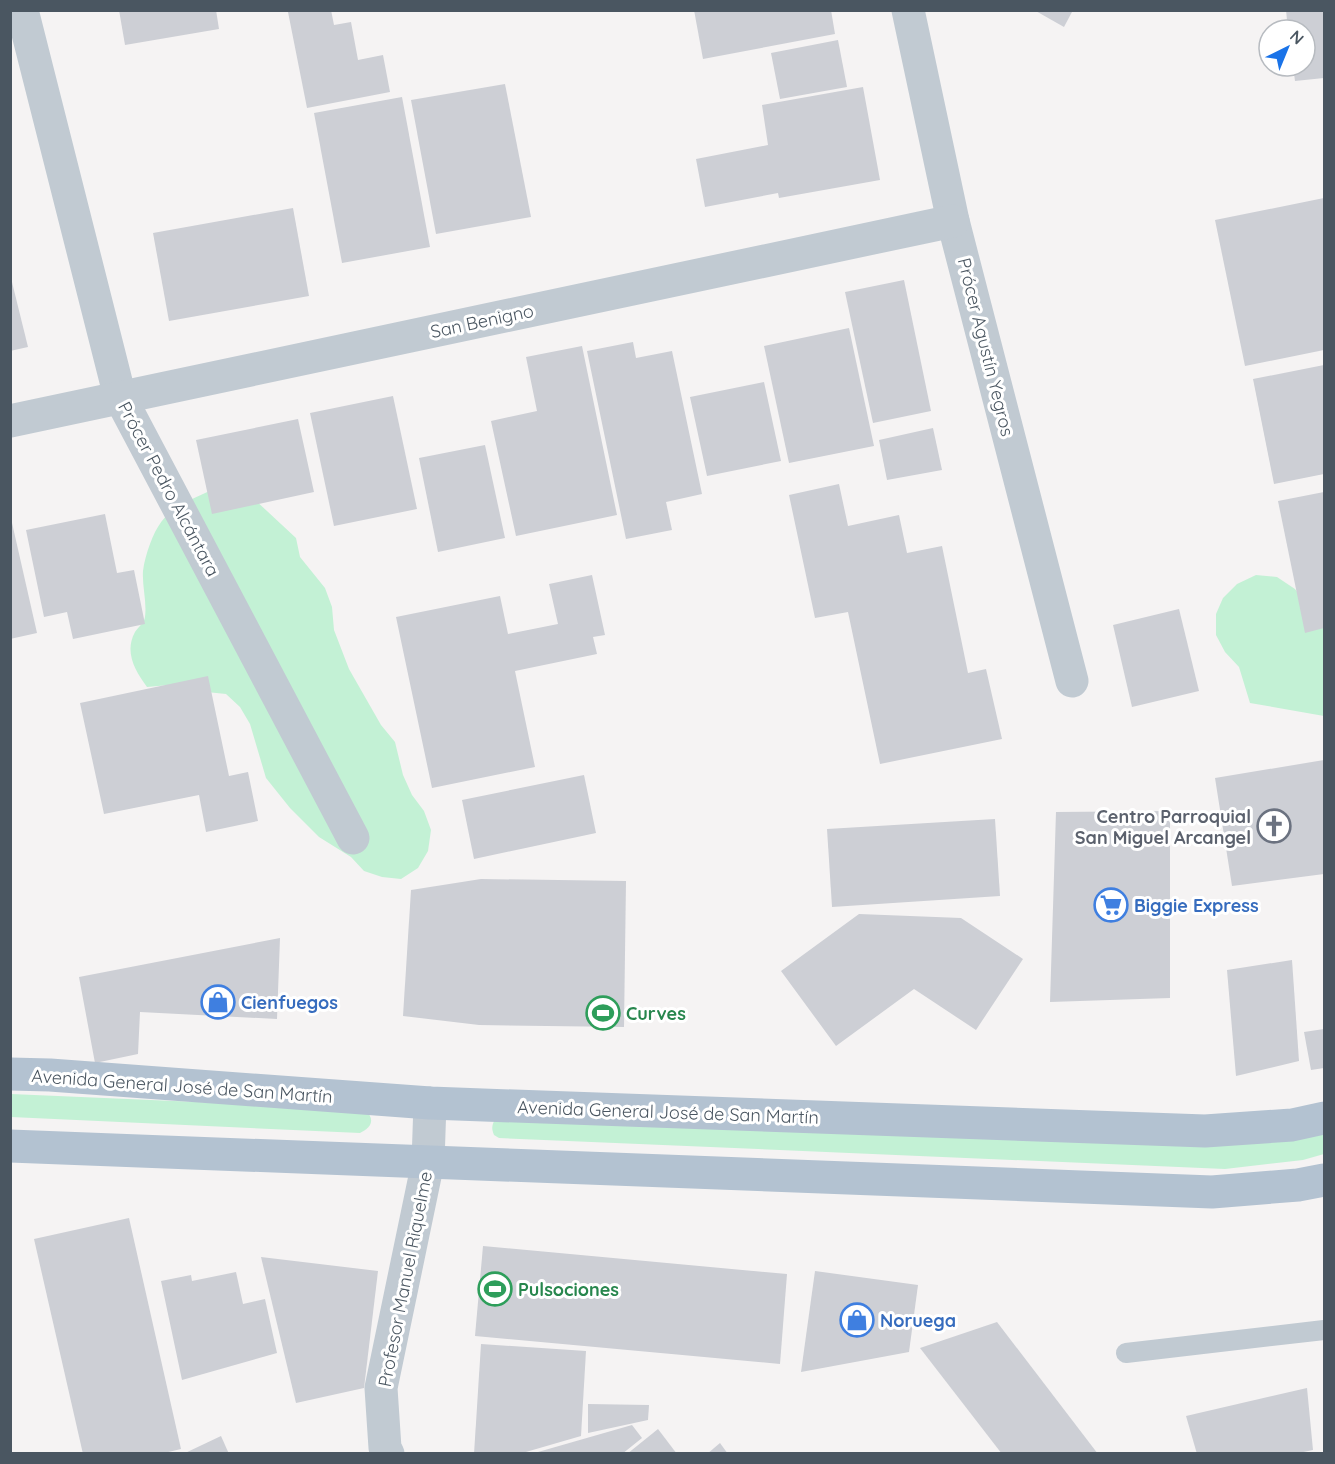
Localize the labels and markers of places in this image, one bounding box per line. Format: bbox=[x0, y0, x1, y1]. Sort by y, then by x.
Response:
place label: Centro Parroquial San Miguel Arcangel bbox=[1075, 805, 1251, 849]
church icon: Centro Parroquial San Miguel Arcangel bbox=[1256, 808, 1292, 844]
supermarket icon: Biggie Express bbox=[1093, 887, 1129, 923]
place label: Biggie Express bbox=[1134, 894, 1259, 917]
shop icon: Cienfuegos bbox=[200, 984, 236, 1020]
place label: Cienfuegos bbox=[241, 991, 338, 1014]
sports icon: Curves bbox=[585, 995, 621, 1031]
place label: Curves bbox=[626, 1002, 686, 1025]
sports icon: Pulsociones bbox=[477, 1271, 513, 1307]
place label: Pulsociones bbox=[518, 1278, 619, 1301]
shop icon: Noruega bbox=[839, 1302, 875, 1338]
place label: Noruega bbox=[880, 1309, 956, 1332]

